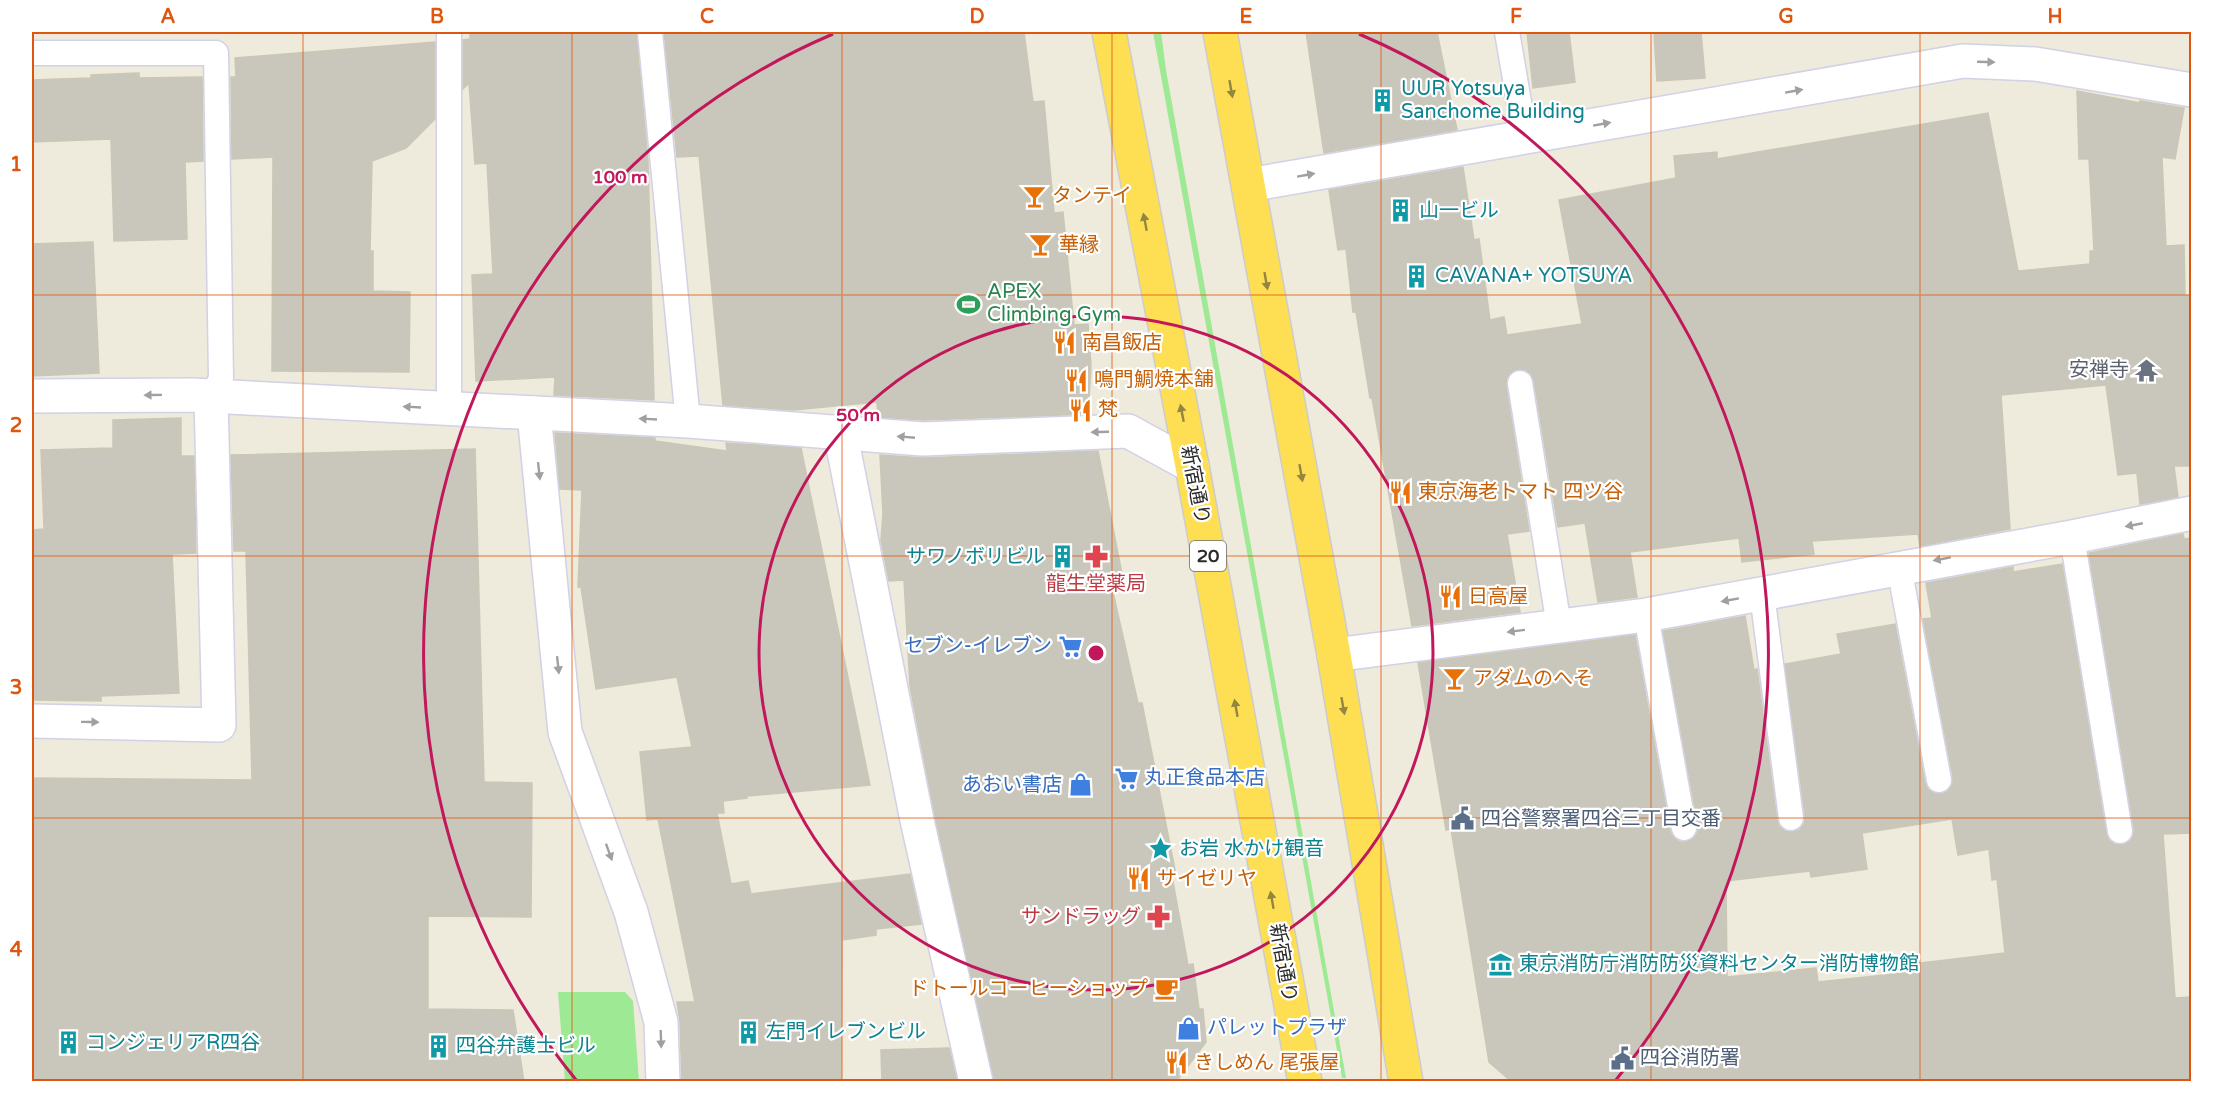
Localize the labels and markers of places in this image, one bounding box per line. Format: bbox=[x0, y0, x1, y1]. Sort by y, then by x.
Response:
place label: UUR Yotsuya Sanchome Building bbox=[1401, 77, 1585, 124]
building icon: UUR Yotsuya Sanchome Building bbox=[1370, 87, 1396, 113]
bar icon: タンテイ bbox=[1021, 183, 1047, 209]
place label: タンテイ bbox=[1052, 184, 1132, 208]
building icon: 山一ビル bbox=[1388, 198, 1414, 224]
place label: 山一ビル bbox=[1419, 199, 1499, 223]
bar icon: 華縁 bbox=[1028, 232, 1054, 258]
place label: 華縁 bbox=[1059, 233, 1099, 257]
building icon: CAVANA+ YOTSUYA bbox=[1404, 263, 1430, 289]
place label: CAVANA+ YOTSUYA bbox=[1435, 264, 1632, 288]
place label: APEX Climbing Gym bbox=[987, 280, 1121, 327]
sports icon: APEX Climbing Gym bbox=[956, 291, 982, 317]
restaurant icon: 南昌飯店 bbox=[1051, 330, 1077, 356]
place label: 南昌飯店 bbox=[1082, 331, 1162, 355]
temple icon: 安禅寺 bbox=[2134, 357, 2160, 383]
place label: 安禅寺 bbox=[2069, 358, 2129, 382]
restaurant icon: 鳴門鯛焼本舗 bbox=[1063, 367, 1089, 393]
place label: 鳴門鯛焼本舗 bbox=[1094, 368, 1214, 392]
restaurant icon: 梵 bbox=[1067, 397, 1093, 423]
place label: 梵 bbox=[1098, 398, 1118, 422]
restaurant icon: 東京海老トマト 四ツ谷 bbox=[1387, 479, 1413, 505]
place label: 東京海老トマト 四ツ谷 bbox=[1418, 480, 1623, 504]
building icon: サワノボリビル bbox=[1050, 544, 1076, 570]
pharmacy icon: 龍生堂薬局 bbox=[1083, 544, 1109, 570]
place label: サワノボリビル bbox=[906, 545, 1045, 569]
place label: 龍生堂薬局 bbox=[1046, 572, 1146, 596]
restaurant icon: 日高屋 bbox=[1437, 584, 1463, 610]
place label: 日高屋 bbox=[1468, 585, 1528, 609]
supermarket icon: セブン-イレブン bbox=[1057, 633, 1083, 659]
place label: セブン-イレブン bbox=[904, 634, 1052, 658]
centre of rings bbox=[1086, 643, 1106, 663]
bar icon: アダムのへそ bbox=[1442, 666, 1468, 692]
place label: アダムのへそ bbox=[1473, 667, 1593, 691]
supermarket icon: 丸正食品本店 bbox=[1114, 765, 1140, 791]
place label: 丸正食品本店 bbox=[1145, 766, 1265, 790]
shop icon: あおい書店 bbox=[1067, 772, 1093, 798]
place label: あおい書店 bbox=[962, 773, 1062, 797]
public building icon: 四谷警察署四谷三丁目交番 bbox=[1450, 806, 1476, 832]
place label: 四谷警察署四谷三丁目交番 bbox=[1481, 807, 1721, 831]
place icon: お岩 水かけ観音 bbox=[1148, 836, 1174, 862]
place label: お岩 水かけ観音 bbox=[1179, 837, 1324, 861]
restaurant icon: サイゼリヤ bbox=[1126, 866, 1152, 892]
place label: サイゼリヤ bbox=[1157, 867, 1257, 891]
pharmacy icon: サンドラッグ bbox=[1146, 904, 1172, 930]
place label: サンドラッグ bbox=[1021, 905, 1141, 929]
museum icon: 東京消防庁消防防災資料センター消防博物館 bbox=[1488, 951, 1514, 977]
place label: 東京消防庁消防防災資料センター消防博物館 bbox=[1519, 952, 1919, 976]
cafe icon: ドトールコーヒーショップ bbox=[1153, 976, 1179, 1002]
place label: ドトールコーヒーショップ bbox=[909, 977, 1148, 1001]
shop icon: パレットプラザ bbox=[1176, 1015, 1202, 1041]
place label: パレットプラザ bbox=[1207, 1016, 1347, 1040]
building icon: 左門イレブンビル bbox=[735, 1019, 761, 1045]
place label: 左門イレブンビル bbox=[766, 1020, 926, 1044]
building icon: コンジェリアR四谷 bbox=[55, 1030, 81, 1056]
place label: コンジェリアR四谷 bbox=[86, 1031, 260, 1055]
building icon: 四谷弁護士ビル bbox=[425, 1033, 451, 1059]
place label: 四谷弁護士ビル bbox=[456, 1034, 596, 1058]
public building icon: 四谷消防署 bbox=[1609, 1045, 1635, 1071]
place label: 四谷消防署 bbox=[1640, 1046, 1740, 1070]
restaurant icon: きしめん 尾張屋 bbox=[1163, 1050, 1189, 1076]
place label: きしめん 尾張屋 bbox=[1194, 1051, 1339, 1075]

